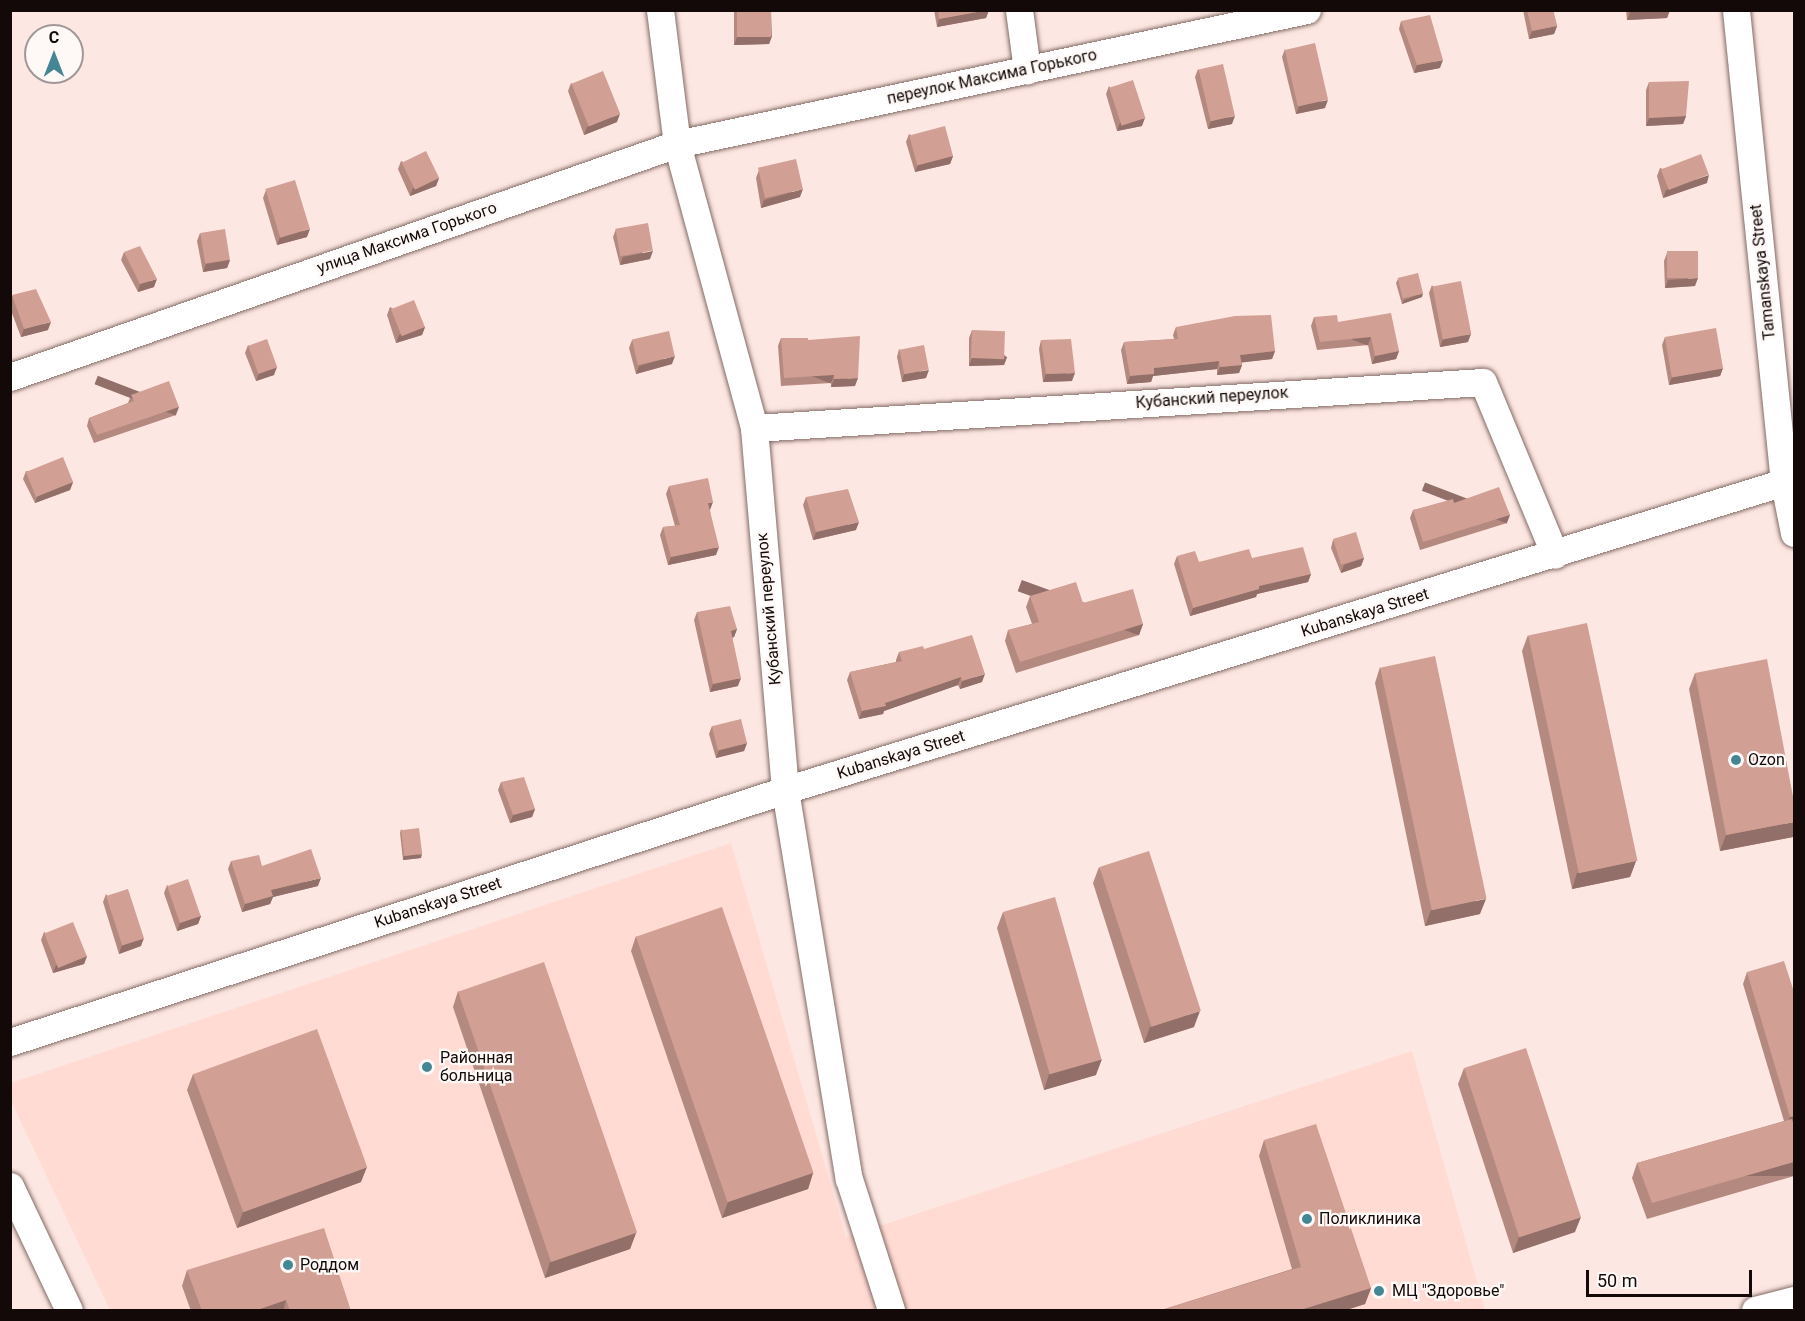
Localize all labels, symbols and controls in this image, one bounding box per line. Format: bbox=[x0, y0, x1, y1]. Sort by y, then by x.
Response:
north arrow bbox=[24, 24, 84, 84]
text: С bbox=[49, 28, 59, 47]
street label: переулок Максима Горького bbox=[885, 45, 1099, 109]
street label: улица Максима Горького bbox=[315, 198, 499, 278]
street label: Tamanskaya Street bbox=[1746, 203, 1780, 341]
street label: Кубанский переулок bbox=[1135, 383, 1289, 413]
street label: Кубанский переулок bbox=[753, 532, 785, 686]
street label: Kubanskaya Street bbox=[1299, 584, 1431, 642]
street label: Kubanskaya Street bbox=[835, 726, 967, 784]
place label: Ozon bbox=[1748, 750, 1785, 770]
marker: Ozon bbox=[1729, 753, 1743, 767]
street label: Kubanskaya Street bbox=[372, 873, 504, 933]
place label: Районная больница bbox=[440, 1048, 513, 1086]
marker: Районная больница bbox=[418, 1058, 436, 1076]
place label: Поликлиника bbox=[1319, 1209, 1421, 1229]
marker: Поликлиника bbox=[1300, 1212, 1314, 1226]
place label: Роддом bbox=[300, 1255, 359, 1275]
marker: Роддом bbox=[281, 1258, 295, 1272]
scale bar bbox=[1589, 1258, 1756, 1296]
text: 50 m bbox=[1597, 1270, 1637, 1291]
place label: МЦ "Здоровье" bbox=[1392, 1281, 1504, 1301]
marker: МЦ "Здоровье" bbox=[1370, 1282, 1388, 1300]

